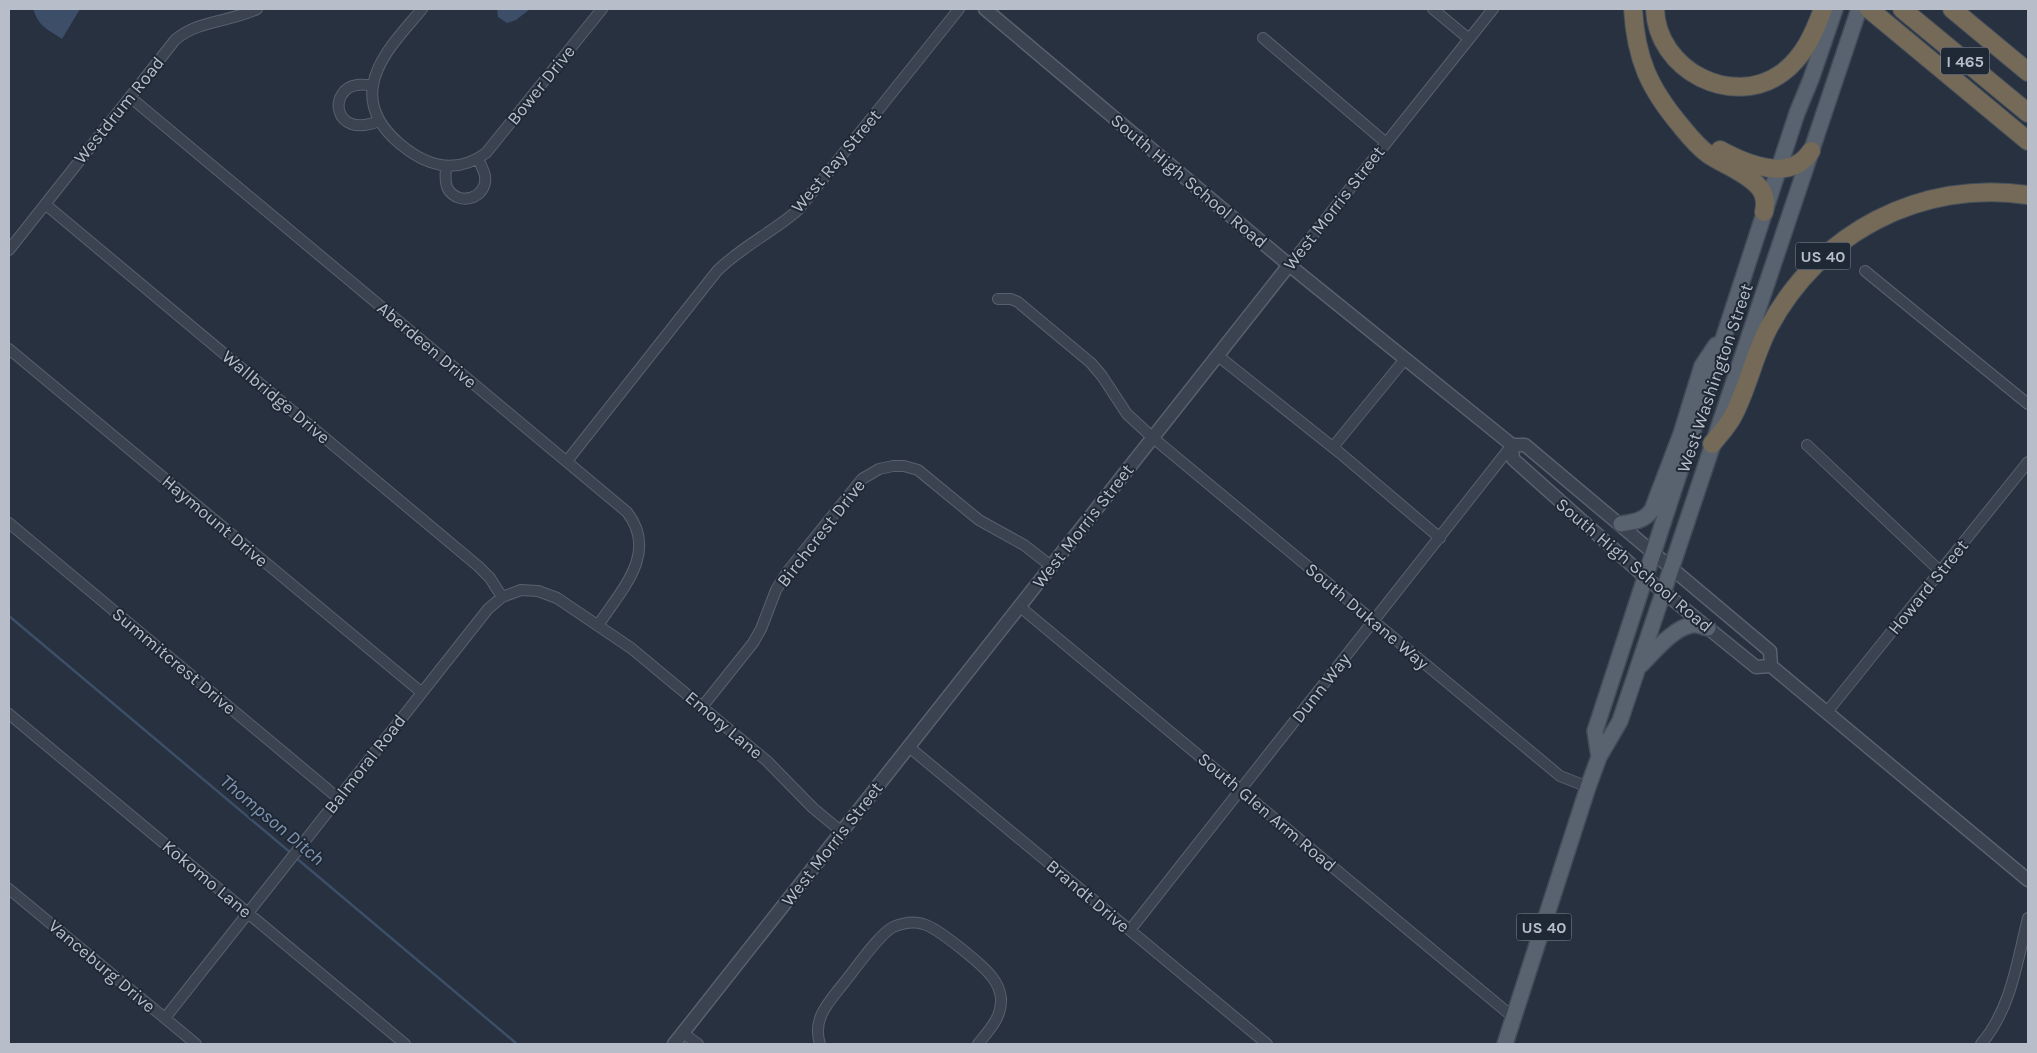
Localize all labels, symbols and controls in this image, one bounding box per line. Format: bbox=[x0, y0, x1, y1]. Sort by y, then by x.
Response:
street label: Bower Drive bbox=[502, 41, 580, 129]
road number: I 465 bbox=[1941, 48, 1989, 74]
street label: Westdrum Road bbox=[69, 52, 169, 168]
street label: West Ray Street bbox=[786, 105, 886, 217]
street label: South High School Road bbox=[1106, 109, 1272, 253]
street label: West Morris Street bbox=[1279, 141, 1390, 275]
road number: US 40 bbox=[1796, 242, 1850, 270]
street label: West Washington Street bbox=[1672, 280, 1758, 475]
street label: Aberdeen Drive bbox=[373, 297, 481, 393]
street label: Wallbridge Drive bbox=[217, 345, 335, 449]
street label: West Morris Street bbox=[1028, 459, 1139, 593]
street label: Haymount Drive bbox=[157, 470, 273, 572]
street label: Birchcrest Drive bbox=[772, 475, 870, 591]
street label: South High School Road bbox=[1551, 493, 1717, 637]
street label: Howard Street bbox=[1883, 535, 1973, 639]
street label: South Dukane Way bbox=[1301, 558, 1434, 674]
street label: Summitcrest Drive bbox=[107, 603, 241, 719]
street label: Dunn Way bbox=[1287, 648, 1355, 727]
street label: Emory Lane bbox=[681, 686, 767, 764]
street label: Balmoral Road bbox=[319, 710, 411, 818]
street label: South Glen Arm Road bbox=[1193, 748, 1341, 876]
water label: Thompson Ditch bbox=[215, 770, 329, 870]
street label: West Morris Street bbox=[777, 777, 888, 911]
street label: Kokomo Lane bbox=[158, 835, 256, 923]
street label: Brandt Drive bbox=[1042, 855, 1134, 937]
road number: US 40 bbox=[1516, 914, 1572, 940]
street label: Vanceburg Drive bbox=[44, 915, 160, 1017]

